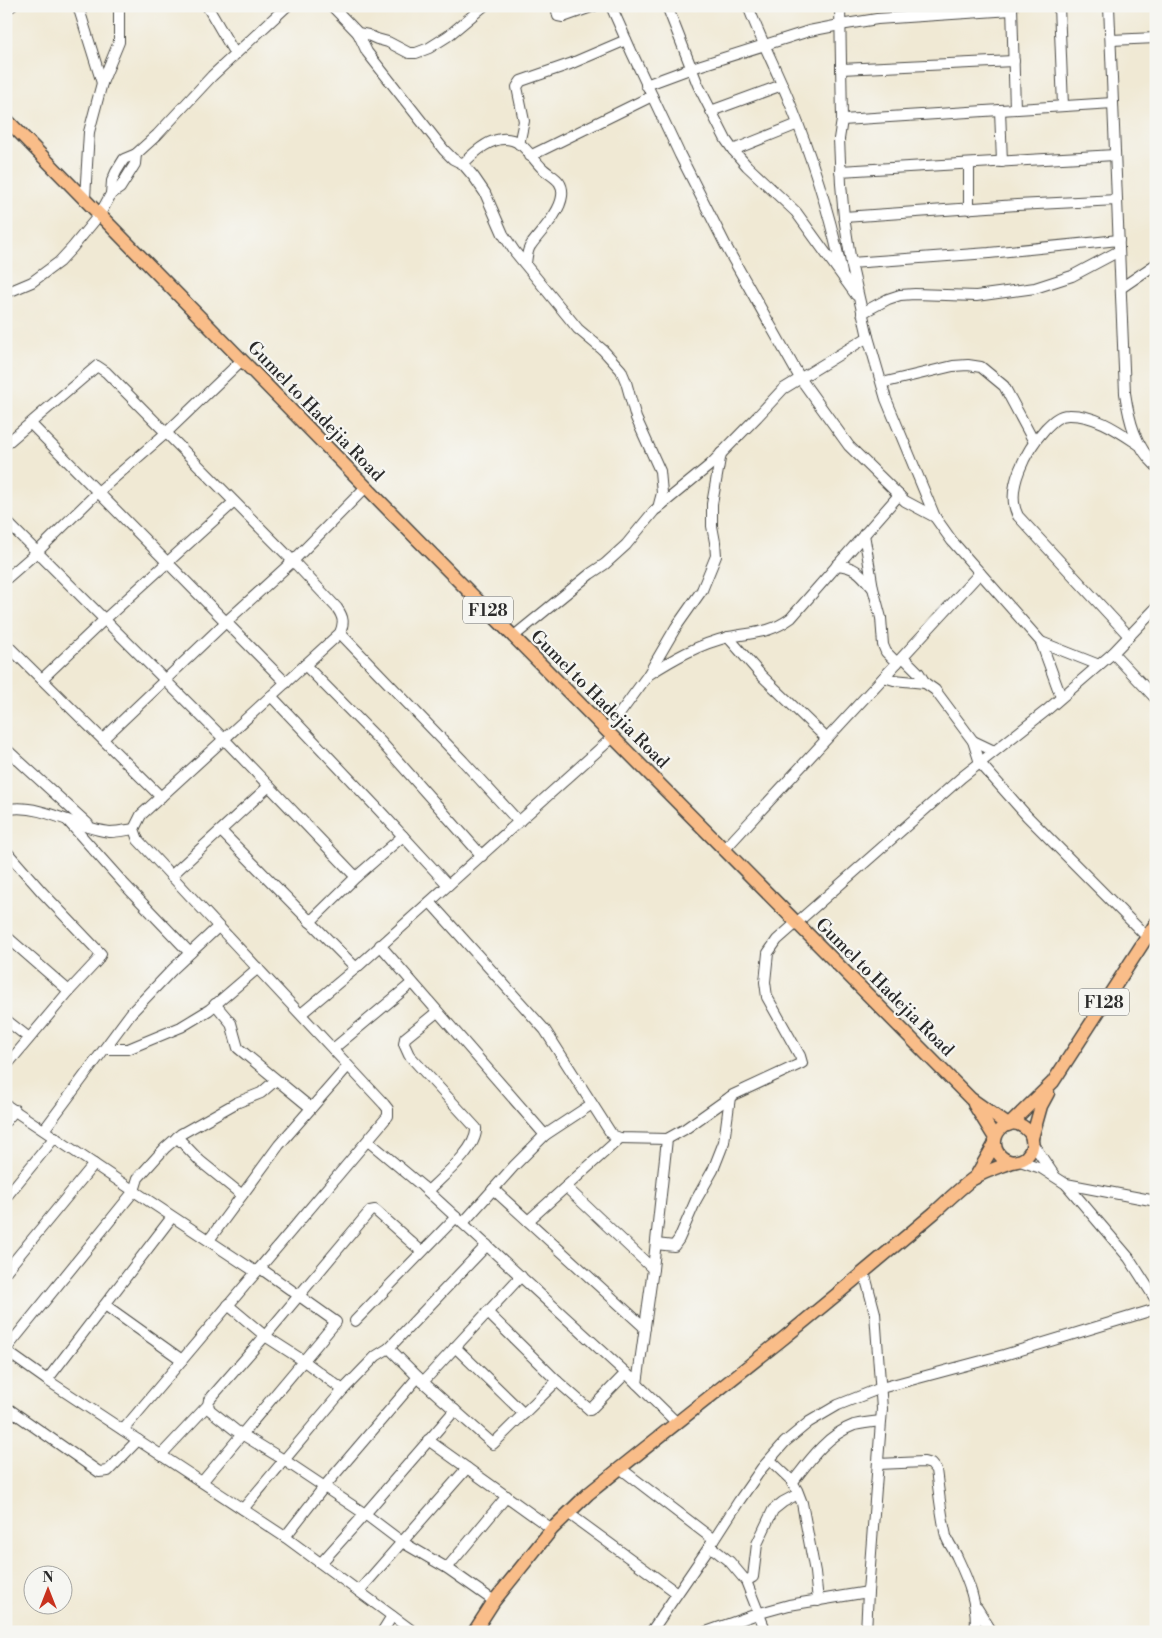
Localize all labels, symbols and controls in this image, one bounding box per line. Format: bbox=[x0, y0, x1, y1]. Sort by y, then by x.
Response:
street label: Gumel to Hadejia Road bbox=[243, 336, 389, 487]
road number: F128 bbox=[463, 596, 513, 624]
street label: Gumel to Hadejia Road bbox=[526, 625, 674, 774]
street label: Gumel to Hadejia Road bbox=[811, 913, 959, 1062]
road number: F128 bbox=[1079, 989, 1129, 1016]
north arrow bbox=[22, 1566, 72, 1616]
text: N bbox=[42, 1569, 54, 1587]

